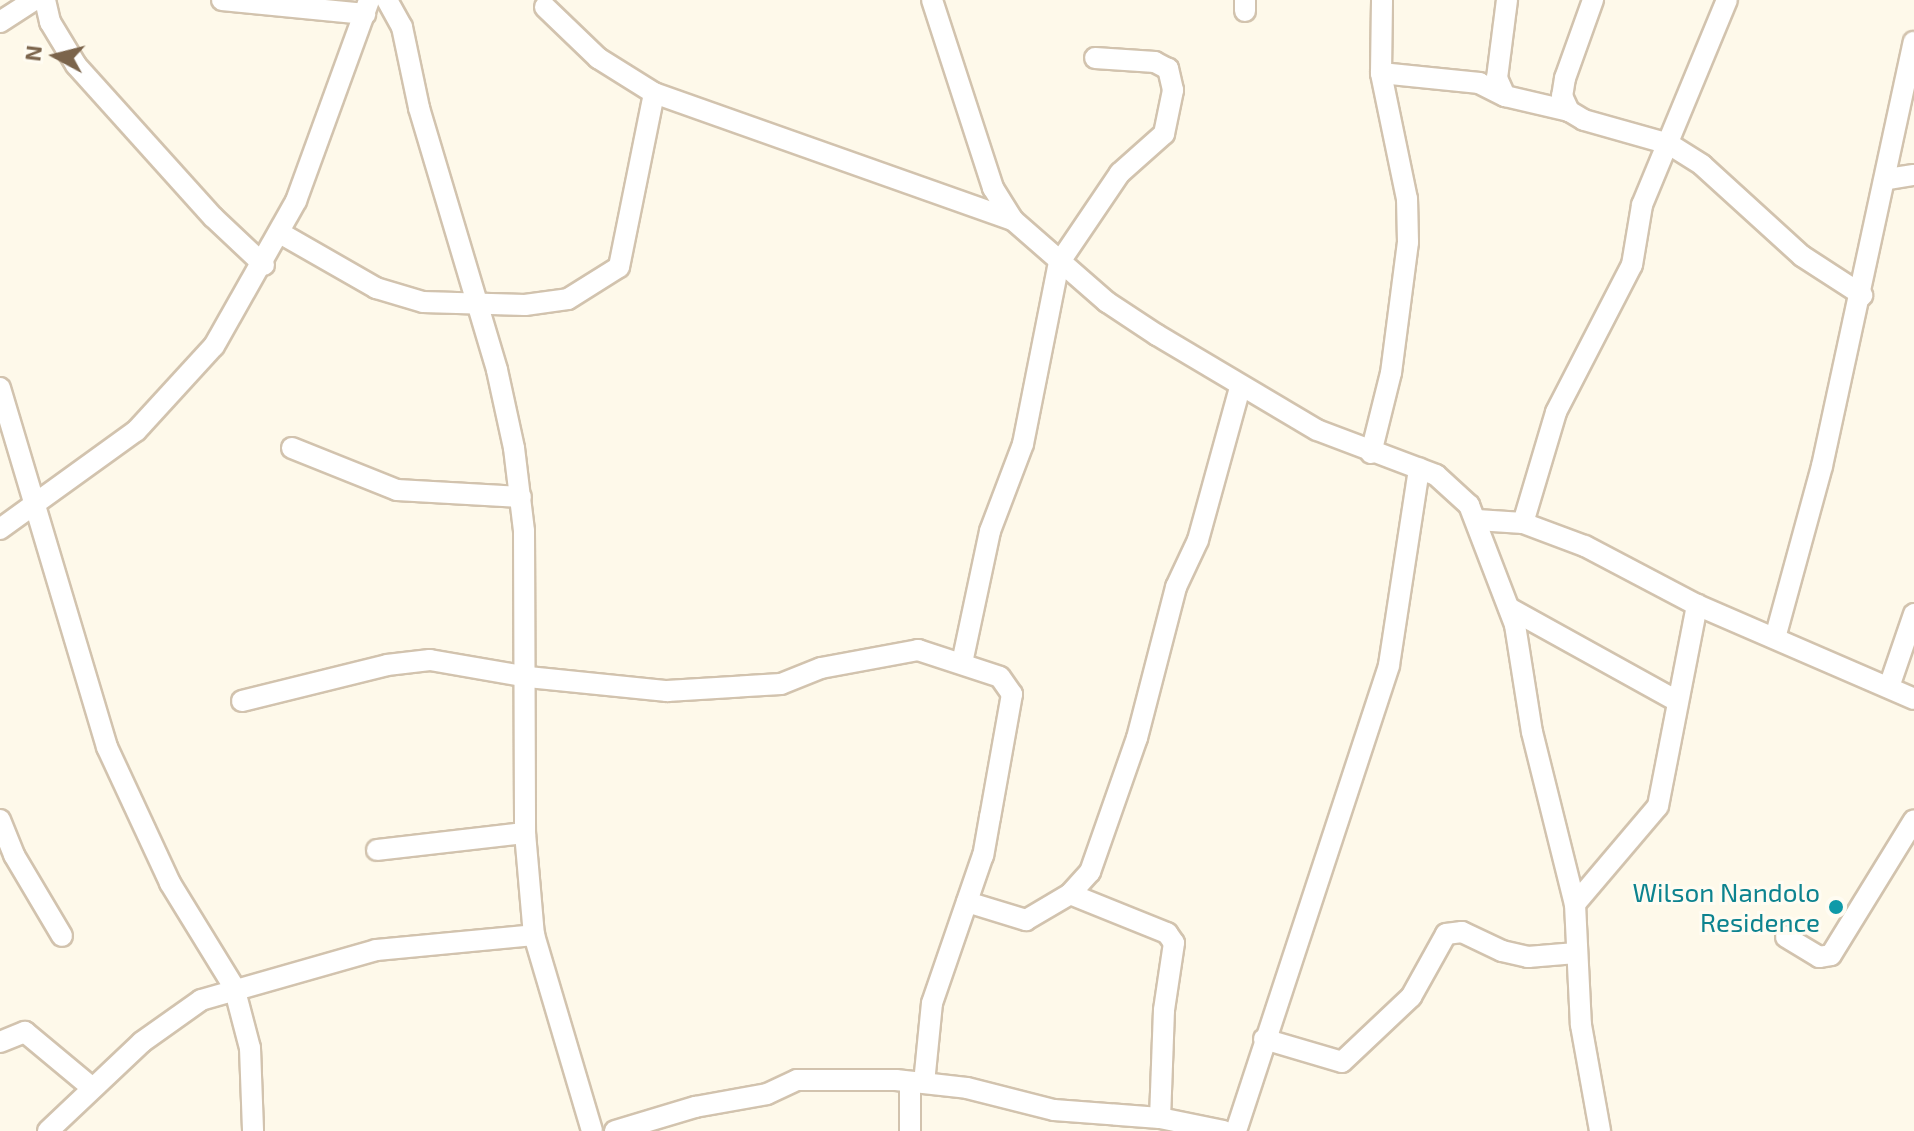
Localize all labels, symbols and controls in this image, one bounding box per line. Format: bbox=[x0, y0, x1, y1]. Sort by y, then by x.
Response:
north arrow bbox=[16, 16, 96, 96]
text: N bbox=[18, 44, 46, 63]
place label: Wilson Nandolo Residence bbox=[1632, 876, 1820, 938]
marker: Wilson Nandolo Residence bbox=[1827, 898, 1845, 916]

